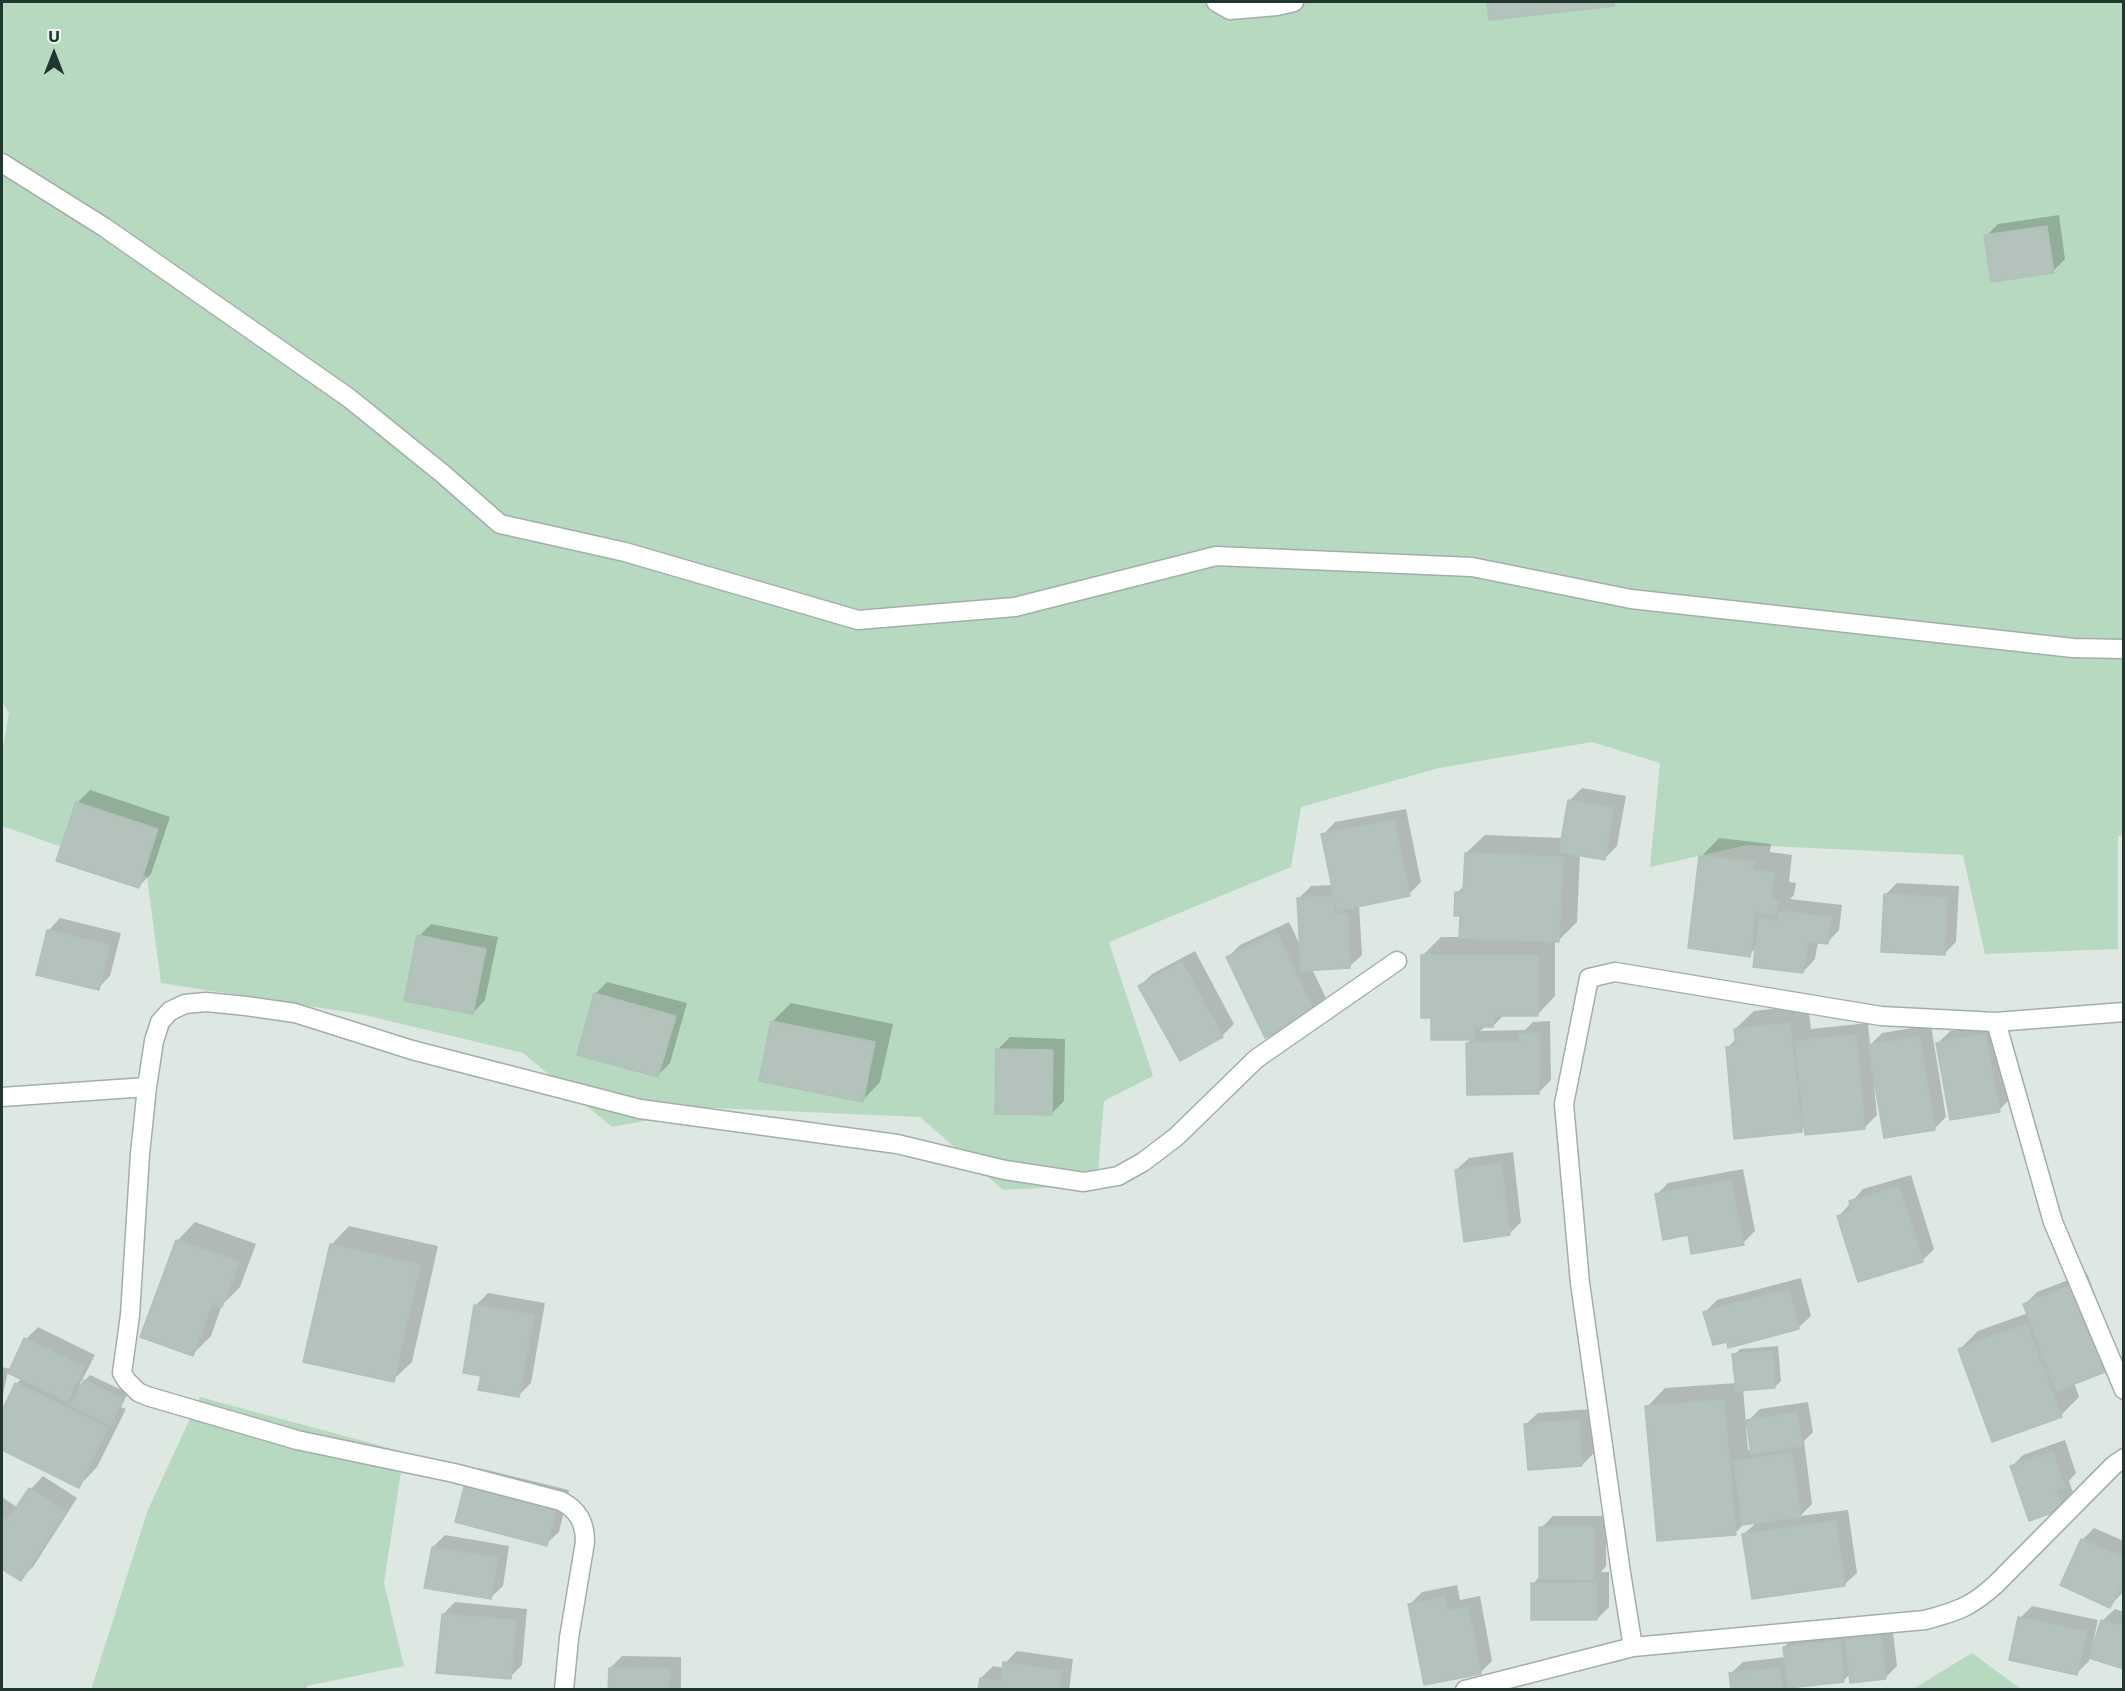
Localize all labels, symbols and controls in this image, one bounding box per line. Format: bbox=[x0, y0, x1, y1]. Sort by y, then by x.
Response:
north arrow bbox=[24, 24, 84, 84]
text: U bbox=[48, 26, 60, 45]

